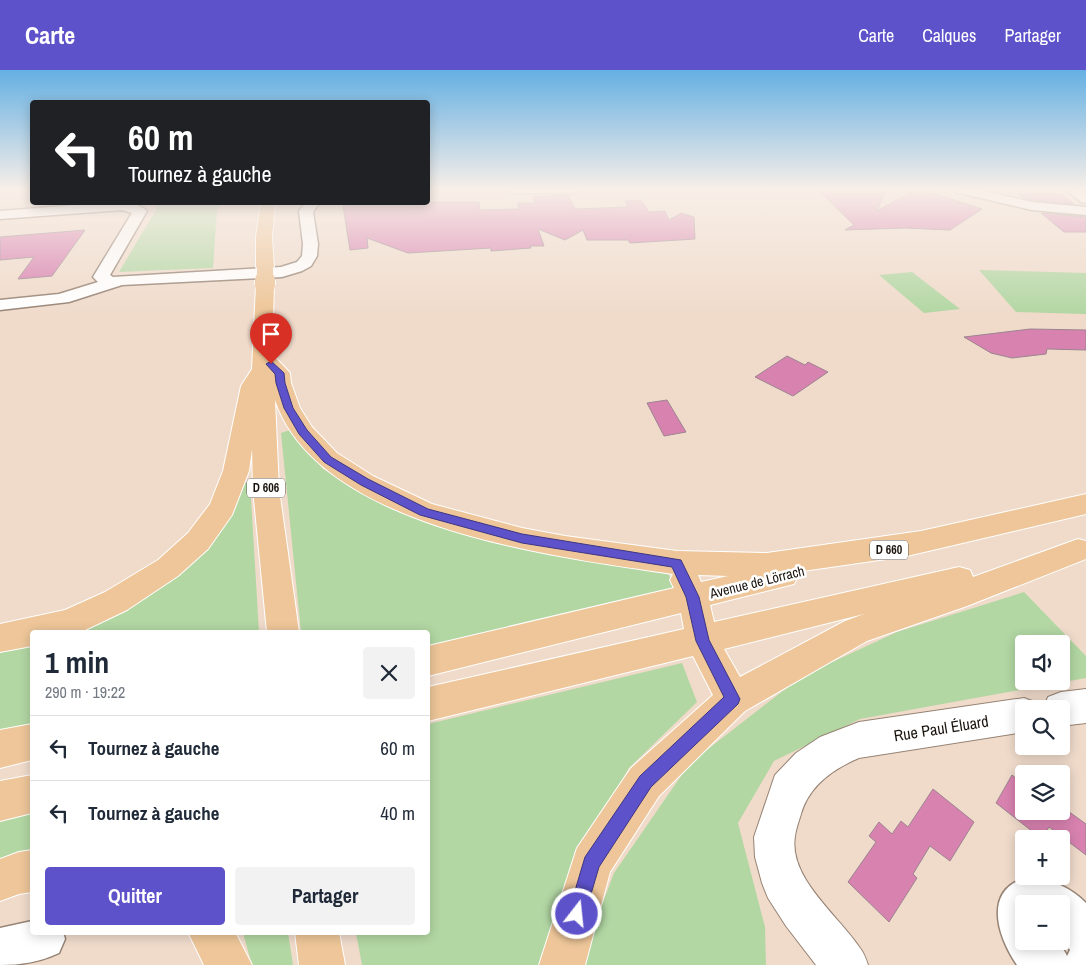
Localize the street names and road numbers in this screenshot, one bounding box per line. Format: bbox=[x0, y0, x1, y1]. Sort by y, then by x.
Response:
road number: D 606 bbox=[247, 478, 285, 498]
road number: D 660 bbox=[870, 540, 908, 560]
street label: Avenue de Lörrach bbox=[707, 562, 806, 603]
street label: Rue Paul Éluard bbox=[892, 710, 990, 746]

